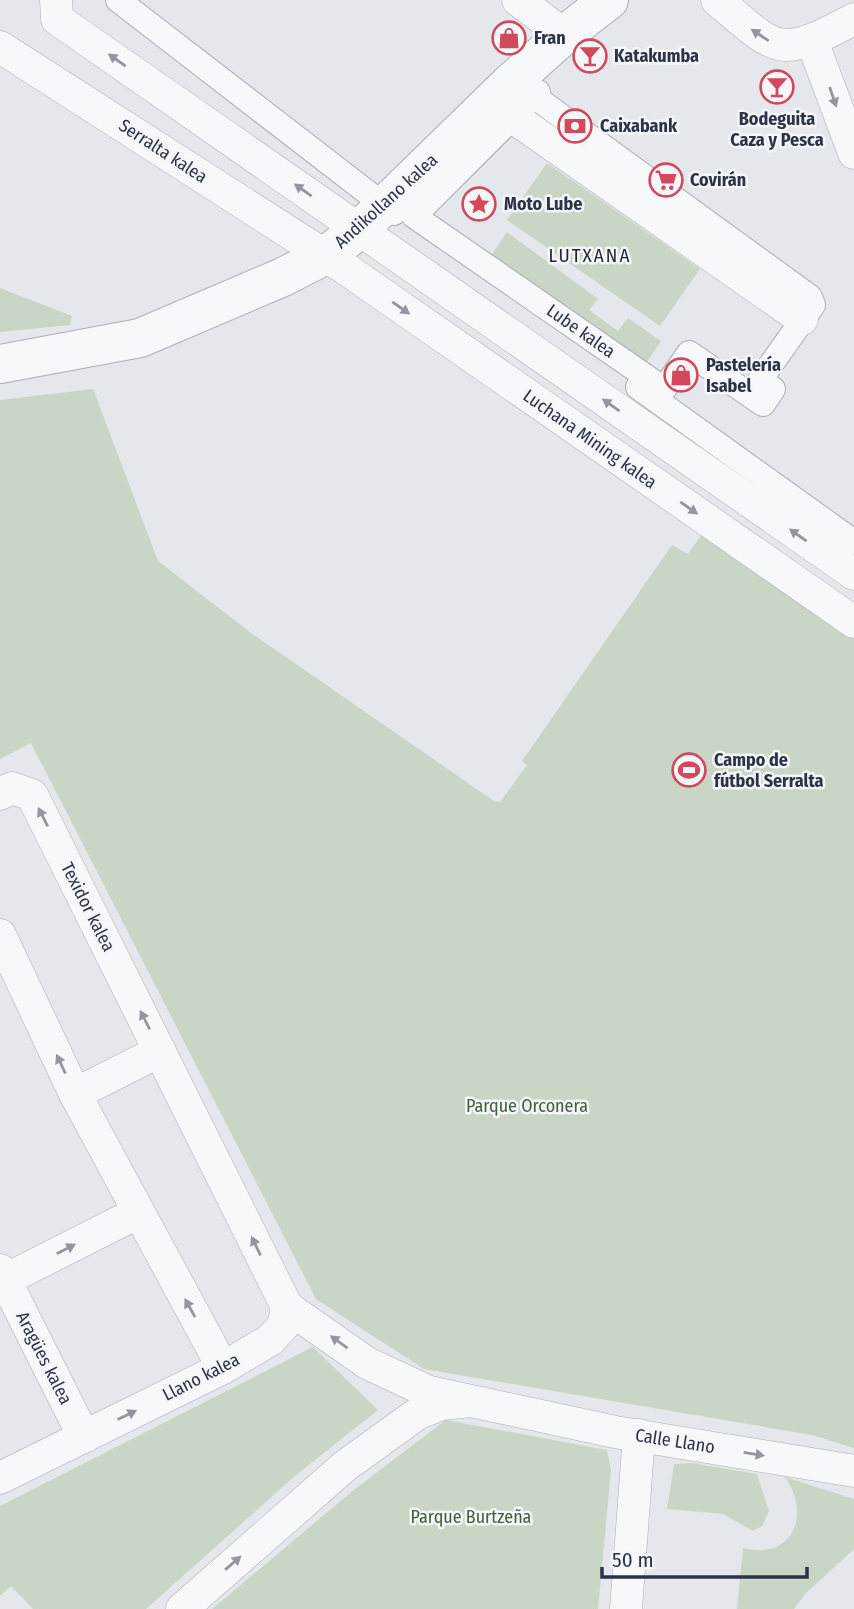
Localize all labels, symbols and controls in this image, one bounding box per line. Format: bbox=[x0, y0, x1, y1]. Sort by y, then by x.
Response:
shop icon: Fran bbox=[490, 19, 528, 57]
place label: Fran bbox=[534, 27, 566, 49]
one-way arrow bbox=[751, 28, 769, 42]
bar icon: Katakumba bbox=[571, 37, 609, 75]
place label: Katakumba bbox=[614, 45, 699, 67]
one-way arrow bbox=[108, 53, 126, 67]
bar icon: Bodeguita Caza y Pesca bbox=[758, 68, 796, 106]
one-way arrow bbox=[828, 86, 839, 107]
bank icon: Caixabank bbox=[556, 107, 594, 145]
place label: Bodeguita Caza y Pesca bbox=[730, 108, 824, 151]
street label: Serralta kalea bbox=[115, 114, 211, 188]
place label: Caixabank bbox=[600, 115, 678, 137]
street label: Andikollano kalea bbox=[330, 149, 442, 253]
supermarket icon: Covirán bbox=[647, 161, 685, 199]
place label: Covirán bbox=[690, 169, 746, 191]
one-way arrow bbox=[294, 183, 312, 197]
place icon: Moto Lube bbox=[460, 185, 498, 223]
place label: Moto Lube bbox=[504, 193, 582, 215]
district label: LUTXANA bbox=[549, 244, 631, 267]
street label: Lube kalea bbox=[542, 299, 620, 363]
one-way arrow bbox=[392, 301, 411, 314]
place label: Pastelería Isabel bbox=[706, 354, 781, 397]
shop icon: Pastelería Isabel bbox=[662, 356, 700, 394]
street label: Luchana Mining kalea bbox=[519, 385, 661, 493]
one-way arrow bbox=[602, 398, 620, 412]
one-way arrow bbox=[680, 501, 698, 515]
one-way arrow bbox=[789, 528, 807, 542]
place label: Campo de fútbol Serralta bbox=[714, 749, 824, 792]
sports icon: Campo de fútbol Serralta bbox=[670, 751, 708, 789]
one-way arrow bbox=[37, 807, 48, 827]
street label: Texidor kalea bbox=[56, 859, 120, 955]
one-way arrow bbox=[139, 1010, 150, 1030]
one-way arrow bbox=[55, 1054, 67, 1074]
park label: Parque Orconera bbox=[466, 1095, 588, 1117]
one-way arrow bbox=[251, 1236, 262, 1256]
one-way arrow bbox=[56, 1243, 76, 1254]
one-way arrow bbox=[184, 1298, 196, 1318]
street label: Aragües kalea bbox=[11, 1308, 77, 1408]
one-way arrow bbox=[330, 1335, 348, 1349]
street label: Llano kalea bbox=[159, 1348, 243, 1406]
one-way arrow bbox=[117, 1410, 137, 1421]
street label: Calle Llano bbox=[634, 1424, 716, 1458]
one-way arrow bbox=[743, 1449, 765, 1460]
park label: Parque Burtzeña bbox=[411, 1506, 532, 1528]
scale bar bbox=[602, 1536, 807, 1580]
text: 50 m bbox=[612, 1547, 654, 1573]
one-way arrow bbox=[224, 1555, 242, 1571]

